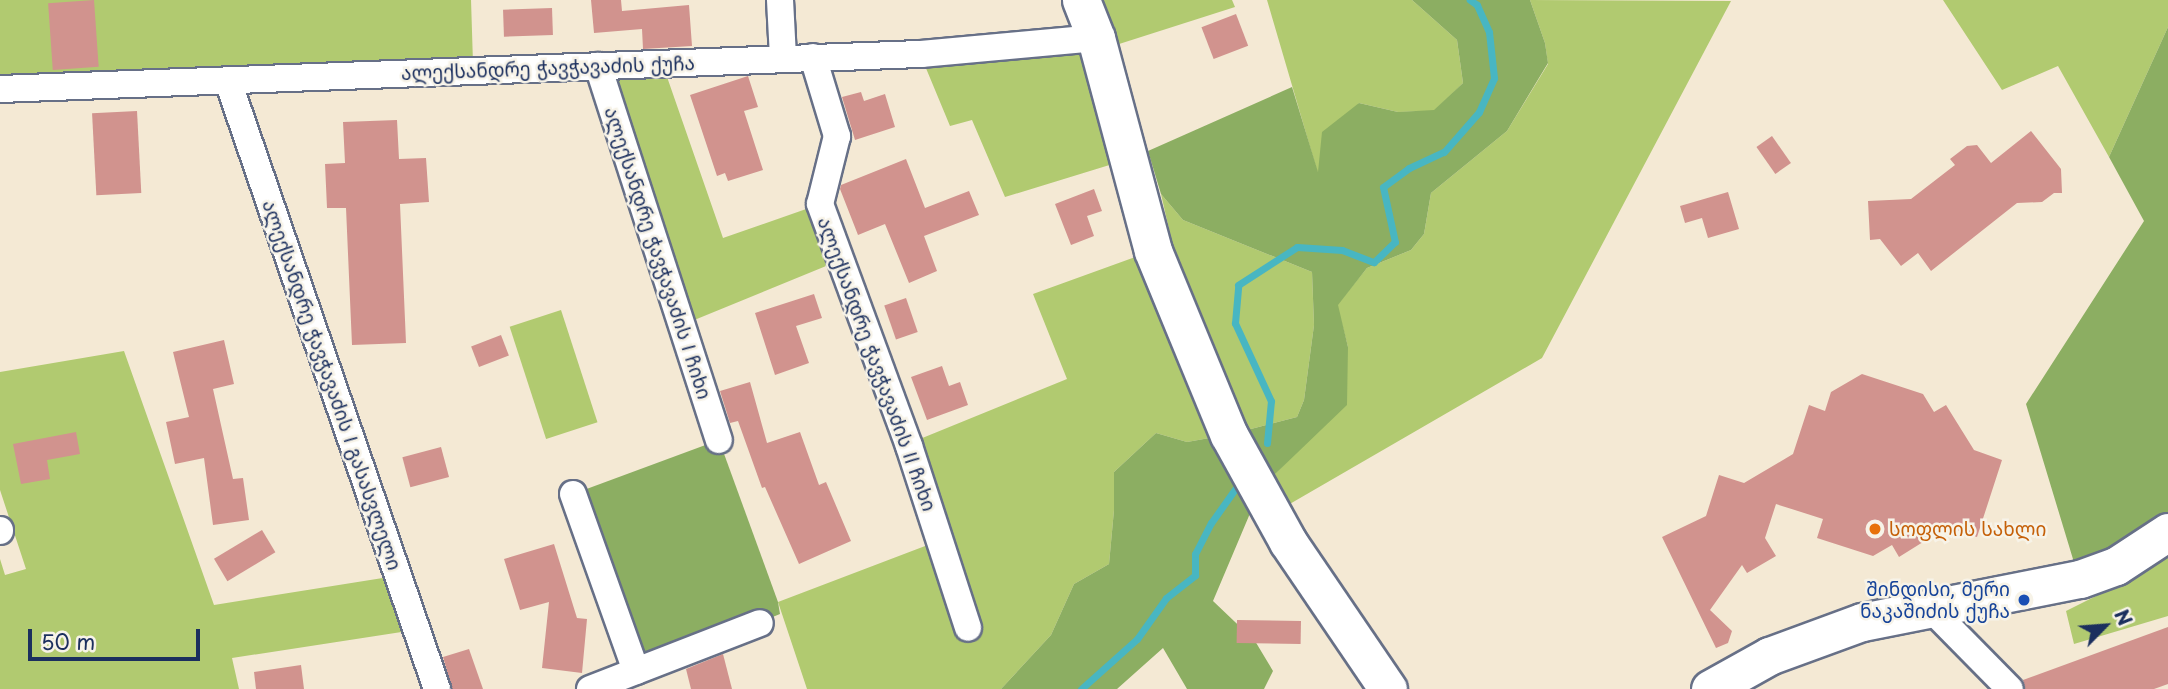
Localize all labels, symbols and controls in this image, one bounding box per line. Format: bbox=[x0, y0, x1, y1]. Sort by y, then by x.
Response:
street label: ალექსანდრე ჭავჭავაძის ქუჩა bbox=[401, 51, 695, 85]
street label: ალექსანდრე ჭავჭავაძის I ჩიხი bbox=[600, 104, 716, 402]
street label: ალექსანდრე ჭავჭავაძის I გასასვლელი bbox=[258, 197, 406, 573]
street label: ალექსანდრე ჭავჭავაძის II ჩიხი bbox=[813, 213, 941, 515]
place label: სოფლის სახლი bbox=[1889, 518, 2046, 540]
marker: სოფლის სახლი bbox=[1867, 521, 1883, 537]
place label: შინდისი, მერი ნაკაშიძის ქუჩა bbox=[1860, 578, 2010, 622]
north arrow bbox=[2070, 591, 2140, 661]
marker: შინდისი, მერი ნაკაშიძის ქუჩა bbox=[2016, 592, 2032, 608]
text: N bbox=[2108, 604, 2140, 630]
scale bar bbox=[32, 616, 203, 660]
text: 50 m bbox=[41, 625, 95, 657]

